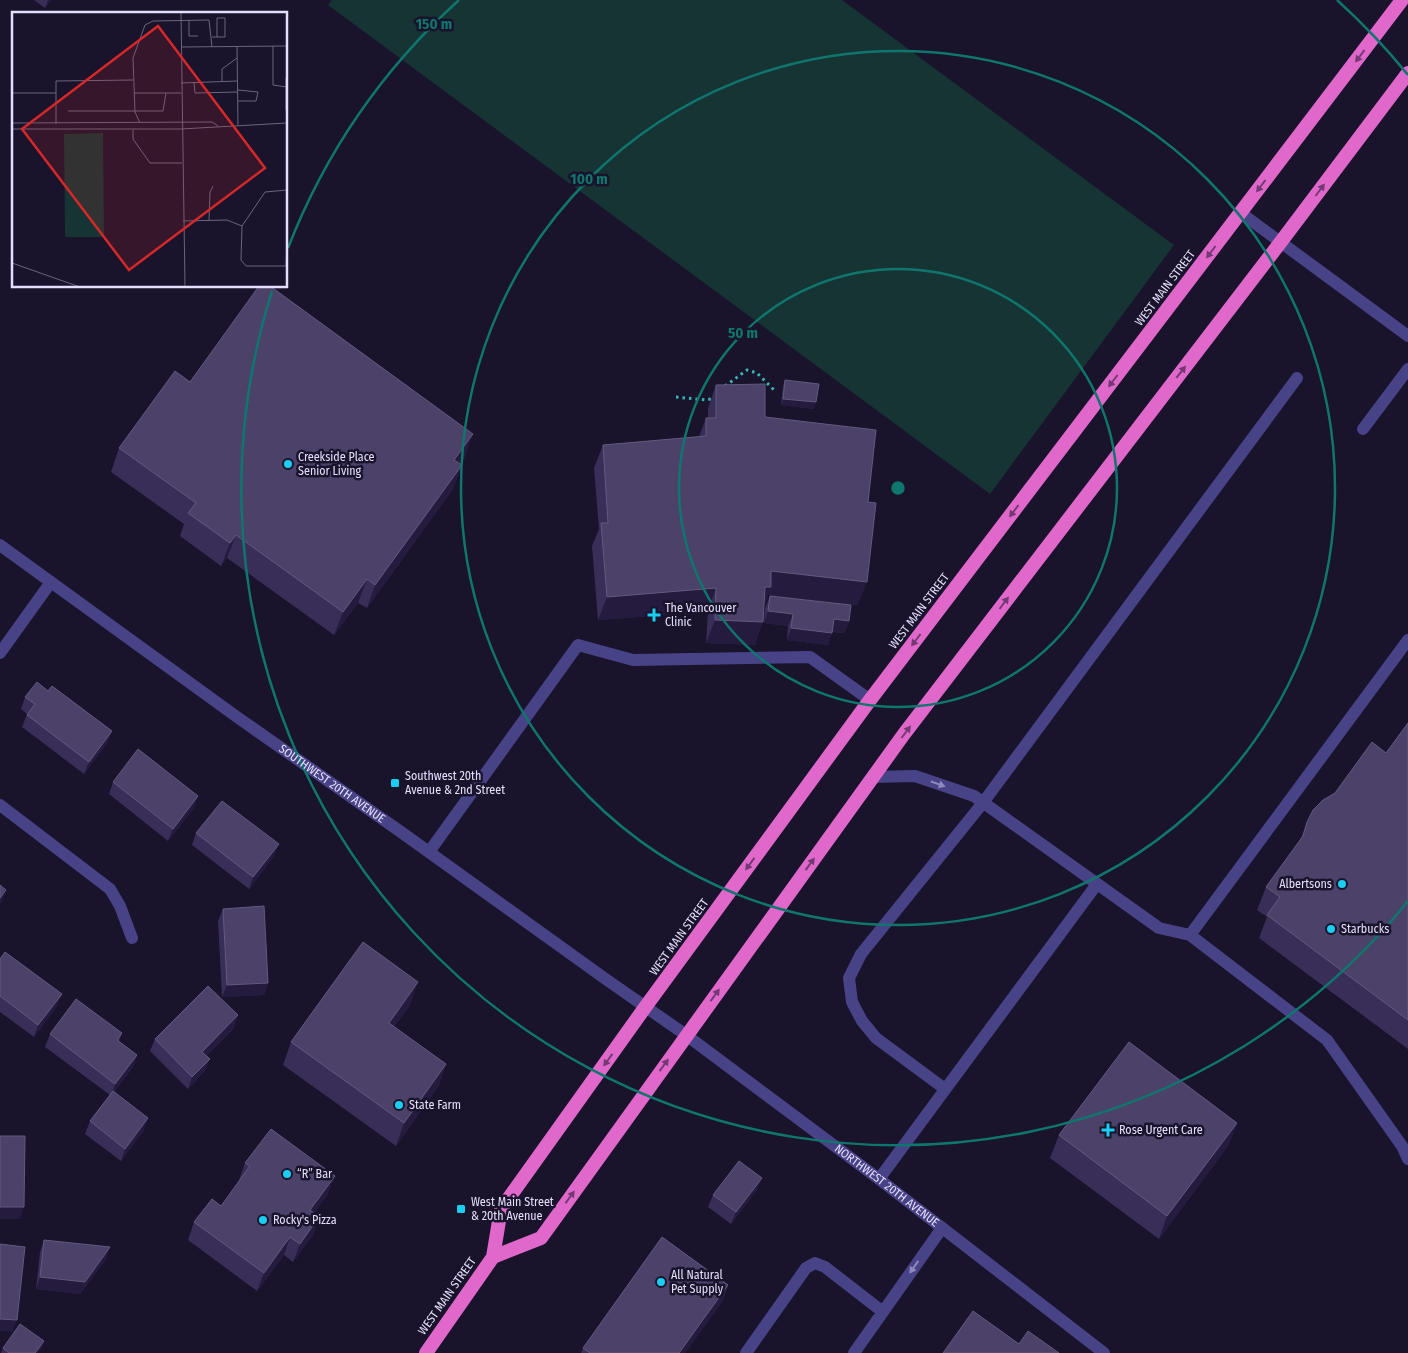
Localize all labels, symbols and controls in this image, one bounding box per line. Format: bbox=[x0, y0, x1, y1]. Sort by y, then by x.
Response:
inset map bbox=[12, 12, 288, 288]
text: 150 m bbox=[416, 15, 452, 33]
one-way arrow bbox=[1354, 49, 1365, 62]
text: 100 m bbox=[570, 170, 608, 188]
one-way arrow bbox=[1256, 179, 1267, 192]
one-way arrow bbox=[1315, 183, 1325, 197]
one-way arrow bbox=[1206, 245, 1216, 259]
street label: WEST MAIN STREET bbox=[1132, 247, 1198, 329]
text: 50 m bbox=[728, 324, 758, 342]
one-way arrow bbox=[1176, 366, 1187, 379]
one-way arrow bbox=[1107, 375, 1118, 388]
place label: Creekside Place Senior Living bbox=[298, 450, 375, 478]
marker: Creekside Place Senior Living bbox=[282, 458, 294, 470]
centre of rings bbox=[889, 479, 907, 497]
one-way arrow bbox=[1009, 504, 1020, 517]
street label: WEST MAIN STREET bbox=[886, 570, 952, 652]
one-way arrow bbox=[999, 597, 1010, 610]
place label: The Vancouver Clinic bbox=[665, 601, 737, 629]
marker: The Vancouver Clinic bbox=[647, 608, 661, 622]
one-way arrow bbox=[911, 633, 921, 647]
one-way arrow bbox=[901, 725, 911, 739]
street label: SOUTHWEST 20TH AVENUE bbox=[276, 742, 388, 826]
place label: Southwest 20th Avenue & 2nd Street bbox=[405, 769, 505, 797]
marker: Southwest 20th Avenue & 2nd Street bbox=[389, 777, 401, 789]
one-way arrow bbox=[931, 780, 946, 788]
one-way arrow bbox=[745, 857, 756, 870]
one-way arrow bbox=[805, 857, 815, 870]
place label: Albertsons bbox=[1279, 877, 1332, 891]
marker: Albertsons bbox=[1336, 878, 1348, 890]
street label: WEST MAIN STREET bbox=[647, 896, 712, 978]
place label: Starbucks bbox=[1341, 922, 1389, 936]
marker: Starbucks bbox=[1325, 923, 1337, 935]
one-way arrow bbox=[710, 988, 720, 1002]
one-way arrow bbox=[603, 1053, 613, 1067]
one-way arrow bbox=[659, 1059, 670, 1072]
place label: State Farm bbox=[409, 1098, 461, 1112]
marker: State Farm bbox=[393, 1099, 405, 1111]
marker: Rose Urgent Care bbox=[1101, 1123, 1115, 1137]
place label: Rose Urgent Care bbox=[1119, 1123, 1203, 1137]
street label: NORTHWEST 20TH AVENUE bbox=[832, 1141, 942, 1230]
place label: “R” Bar bbox=[297, 1167, 333, 1181]
marker: “R” Bar bbox=[281, 1168, 293, 1180]
one-way arrow bbox=[565, 1190, 575, 1204]
place label: West Main Street & 20th Avenue bbox=[471, 1195, 554, 1223]
marker: West Main Street & 20th Avenue bbox=[455, 1203, 467, 1215]
place label: Rocky's Pizza bbox=[273, 1213, 337, 1227]
marker: Rocky's Pizza bbox=[257, 1214, 269, 1226]
street label: WEST MAIN STREET bbox=[415, 1254, 479, 1337]
one-way arrow bbox=[909, 1261, 919, 1274]
place label: All Natural Pet Supply bbox=[671, 1268, 724, 1296]
marker: All Natural Pet Supply bbox=[655, 1276, 667, 1288]

